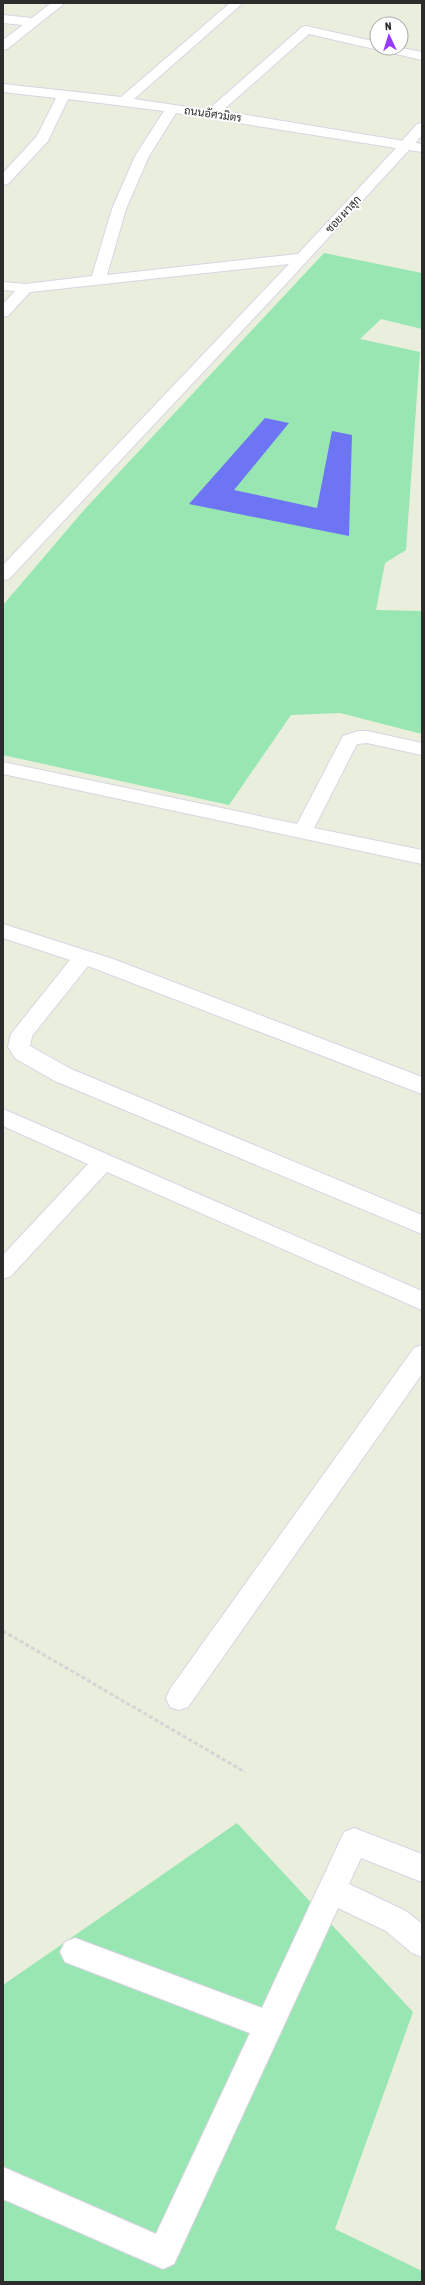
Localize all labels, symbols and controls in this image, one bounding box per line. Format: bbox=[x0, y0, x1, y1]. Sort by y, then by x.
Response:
north arrow bbox=[369, 16, 409, 56]
text: N bbox=[385, 20, 392, 32]
street label: ถนนอัศวมิตร bbox=[184, 103, 243, 124]
street label: ซอย ผาสุก bbox=[323, 193, 365, 237]

